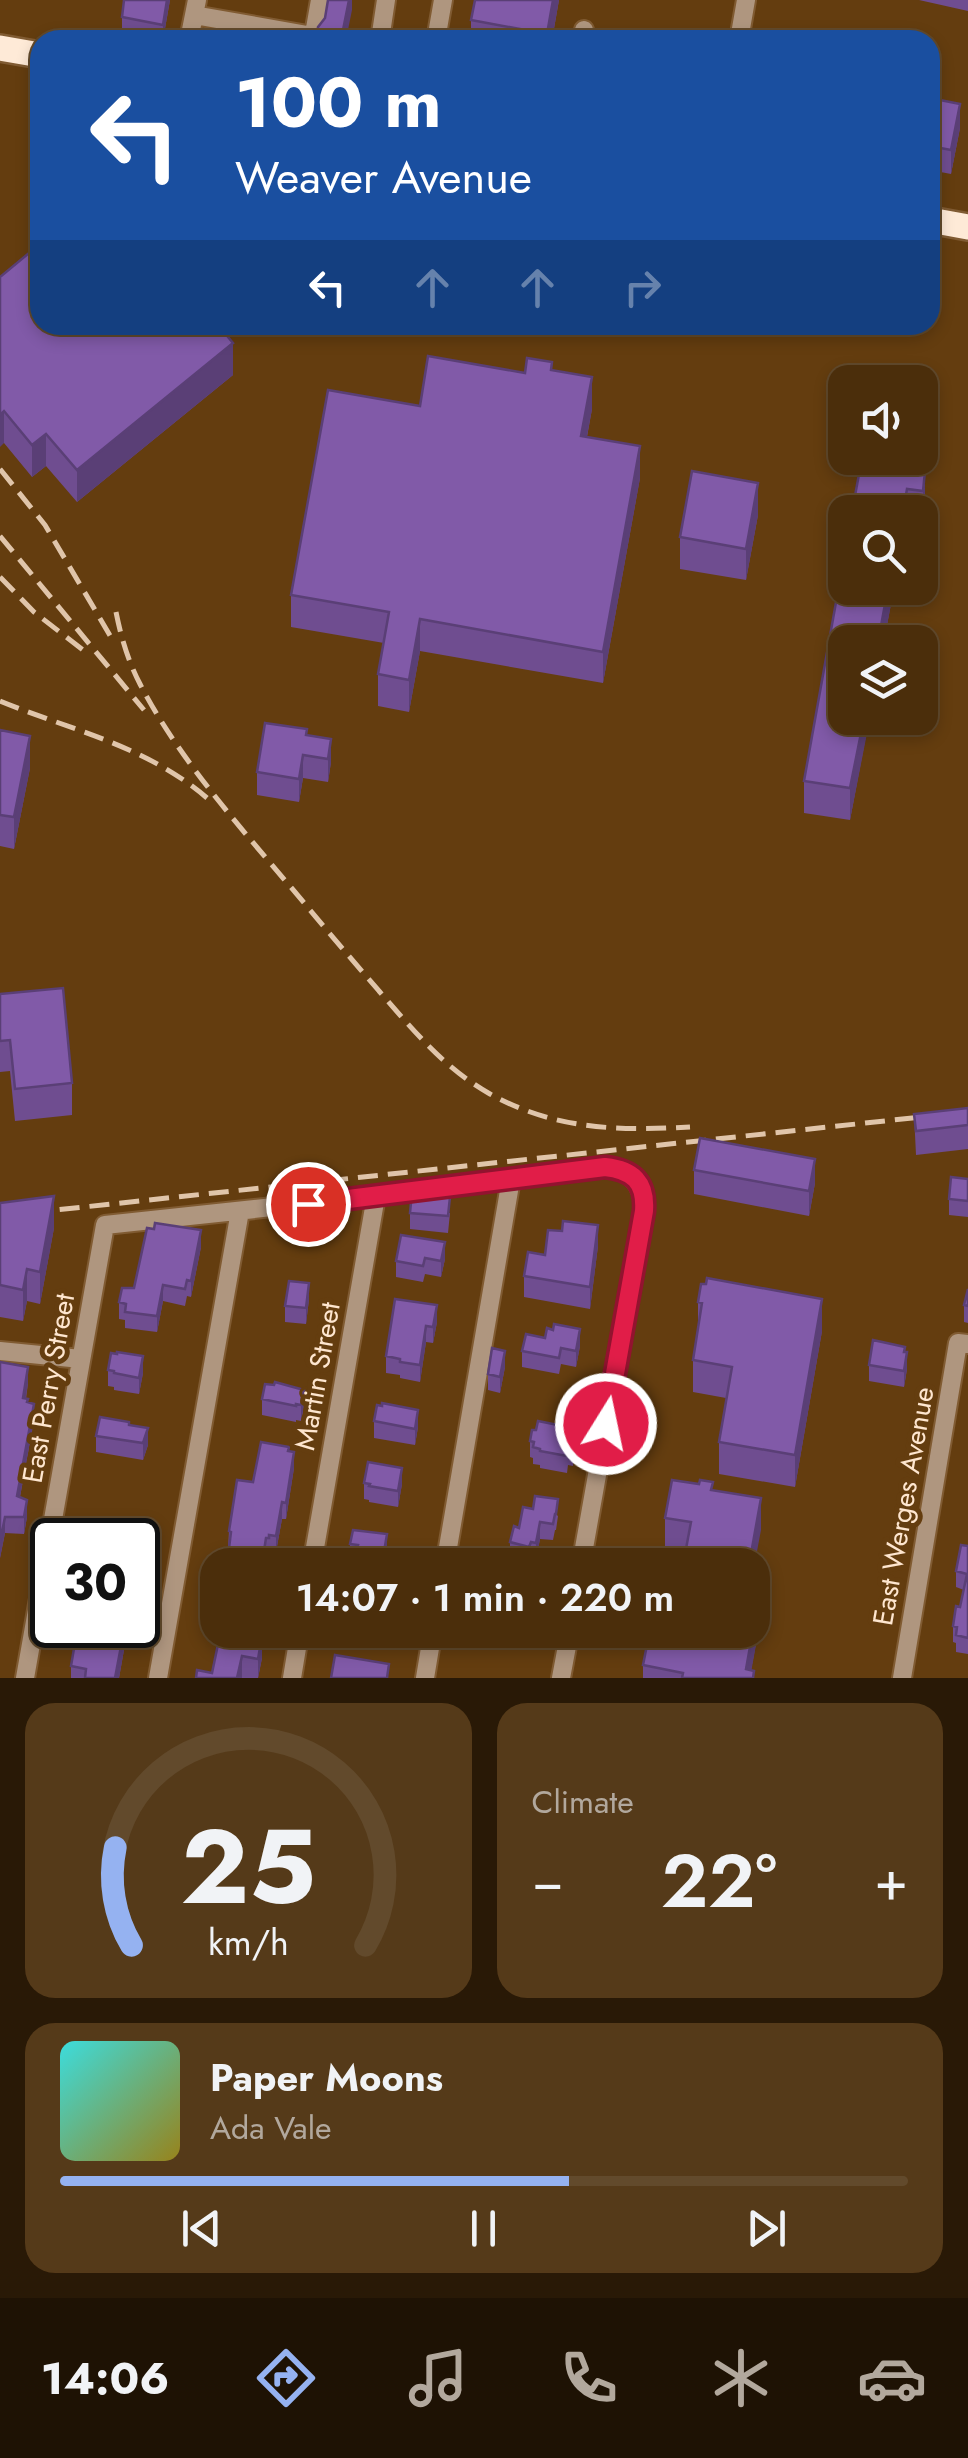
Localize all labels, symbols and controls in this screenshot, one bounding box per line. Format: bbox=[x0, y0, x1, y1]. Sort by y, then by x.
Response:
text: 100 m bbox=[235, 52, 442, 153]
icon: left bbox=[70, 70, 200, 200]
text: Weaver Avenue bbox=[235, 145, 532, 210]
icon: left bbox=[300, 260, 355, 315]
icon: ahead bbox=[405, 260, 460, 315]
icon: ahead bbox=[510, 260, 565, 315]
icon: right bbox=[615, 260, 670, 315]
map controls bbox=[828, 365, 938, 735]
button: sound bbox=[828, 365, 938, 475]
button: search bbox=[828, 495, 938, 605]
button: layers bbox=[828, 625, 938, 735]
pin bbox=[266, 1162, 351, 1247]
icon: arrive bbox=[281, 1177, 336, 1232]
street label: East Perry Street bbox=[12, 1290, 85, 1486]
street label: Martin Street bbox=[284, 1299, 351, 1453]
position arrow bbox=[554, 1372, 658, 1476]
street label: East Werges Avenue bbox=[862, 1384, 945, 1629]
speed limit sign: 30 bbox=[30, 1518, 160, 1648]
text: 14:07 · 1 min · 220 m bbox=[296, 1570, 674, 1625]
text: Climate bbox=[532, 1779, 634, 1825]
text: 25 bbox=[181, 1792, 316, 1942]
text: 22° bbox=[661, 1827, 777, 1935]
text: − bbox=[532, 1841, 564, 1921]
text: + bbox=[874, 1841, 908, 1921]
text: km/h bbox=[208, 1917, 289, 1968]
text: Paper Moons bbox=[210, 2050, 443, 2105]
text: Ada Vale bbox=[210, 2105, 332, 2151]
icon: previous bbox=[174, 2201, 229, 2256]
icon: pause bbox=[456, 2201, 511, 2256]
icon: next bbox=[739, 2201, 794, 2256]
icon: directions bbox=[251, 2343, 321, 2413]
icon: music bbox=[403, 2343, 473, 2413]
icon: phone bbox=[554, 2343, 624, 2413]
icon: climate bbox=[706, 2343, 776, 2413]
icon: car bbox=[857, 2343, 927, 2413]
text: 14:06 bbox=[41, 2346, 169, 2411]

